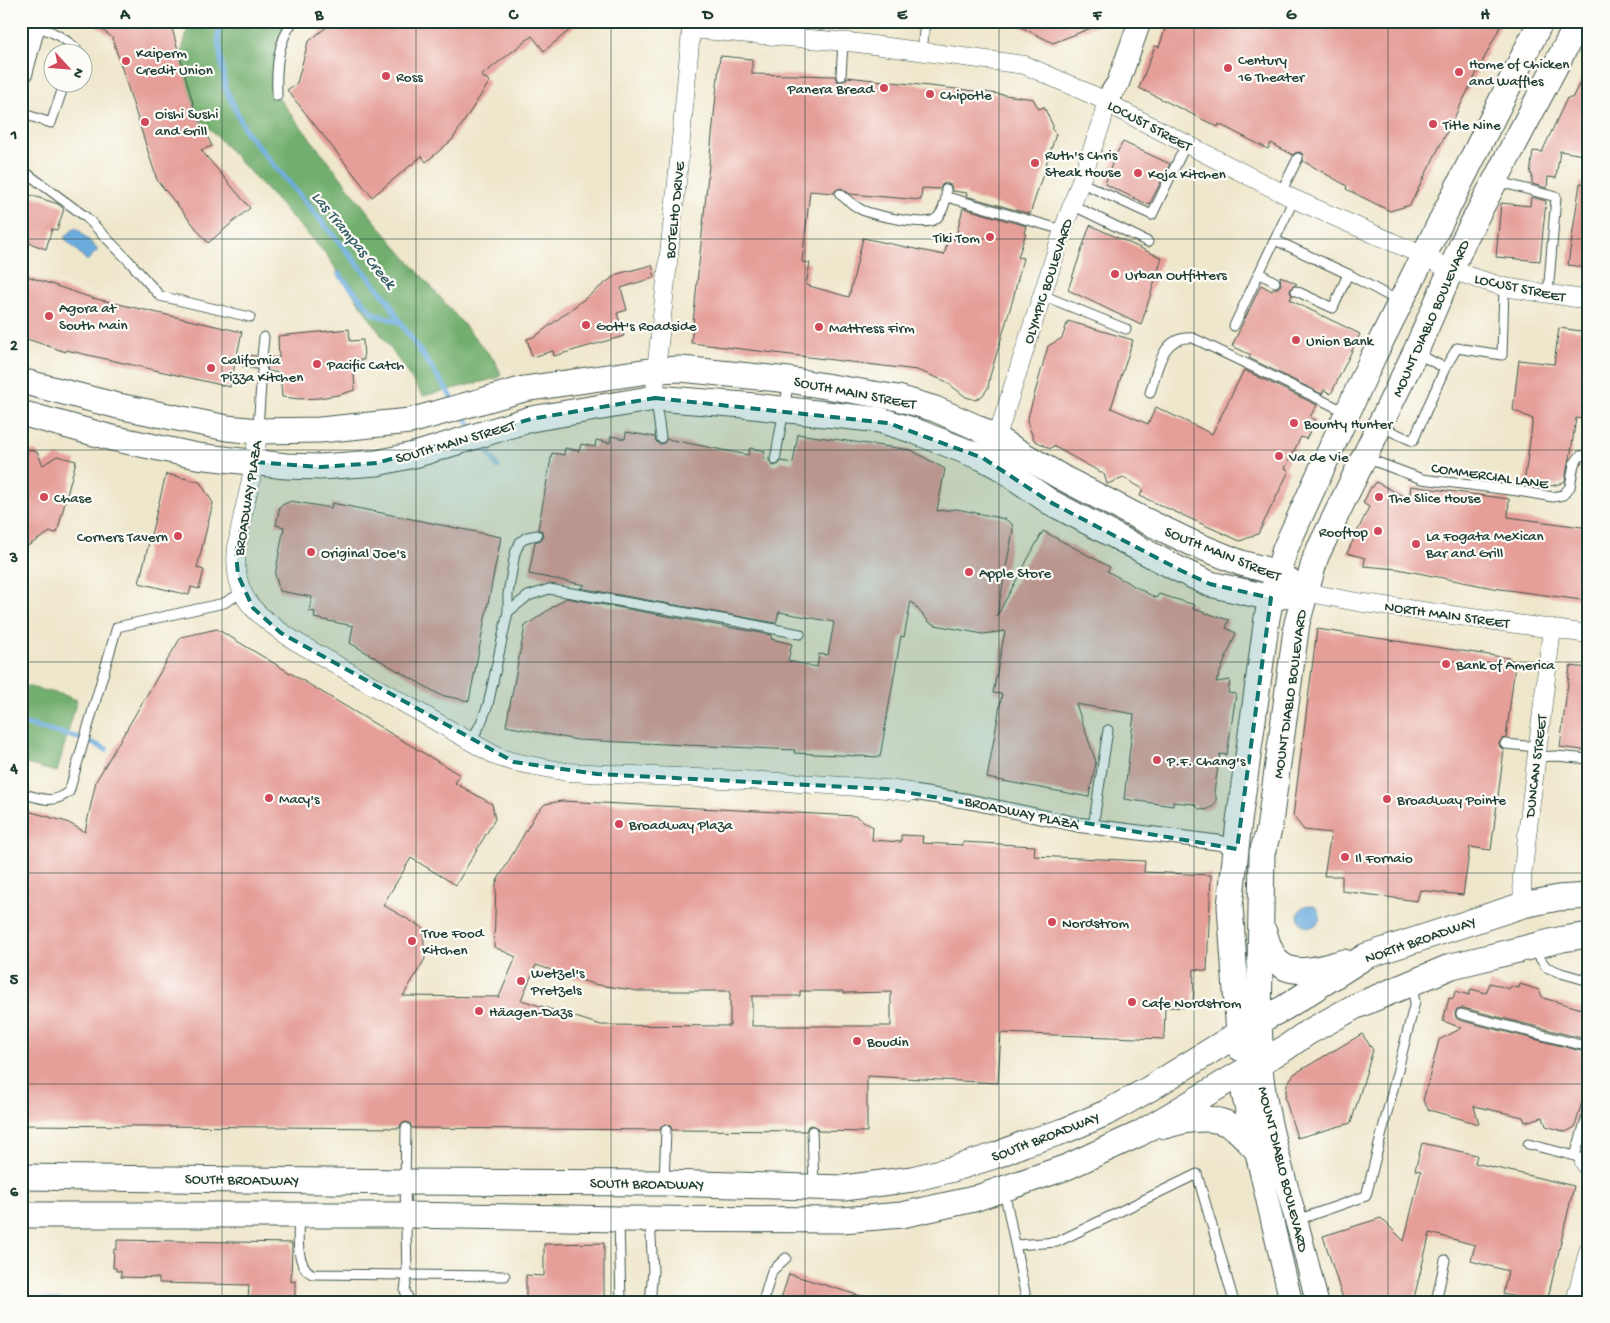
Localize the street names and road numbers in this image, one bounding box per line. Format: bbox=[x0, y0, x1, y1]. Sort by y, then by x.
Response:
street label: LOCUST STREET bbox=[1104, 97, 1195, 157]
street label: BOTELHO DRIVE bbox=[662, 160, 690, 261]
street label: OLYMPIC BOULEVARD bbox=[1020, 217, 1078, 346]
street label: MOUNT DIABLO BOULEVARD bbox=[1389, 237, 1475, 400]
street label: LOCUST STREET bbox=[1472, 271, 1568, 308]
street label: SOUTH MAIN STREET bbox=[792, 373, 918, 415]
street label: SOUTH MAIN STREET bbox=[394, 417, 519, 469]
street label: BROADWAY PLAZA bbox=[231, 438, 267, 558]
street label: COMMERCIAL LANE bbox=[1430, 460, 1550, 494]
street label: SOUTH MAIN STREET bbox=[1161, 523, 1284, 587]
street label: NORTH MAIN STREET bbox=[1383, 598, 1511, 634]
street label: MOUNT DIABLO BOULEVARD bbox=[1270, 609, 1312, 780]
street label: DUNCAN STREET bbox=[1522, 713, 1552, 820]
street label: BROADWAY PLAZA bbox=[962, 793, 1082, 835]
street label: NORTH BROADWAY bbox=[1363, 913, 1479, 968]
street label: MOUNT DIABLO BOULEVARD bbox=[1253, 1085, 1311, 1254]
street label: SOUTH BROADWAY bbox=[989, 1109, 1102, 1167]
street label: SOUTH BROADWAY bbox=[185, 1171, 299, 1191]
street label: SOUTH BROADWAY bbox=[590, 1175, 704, 1195]

